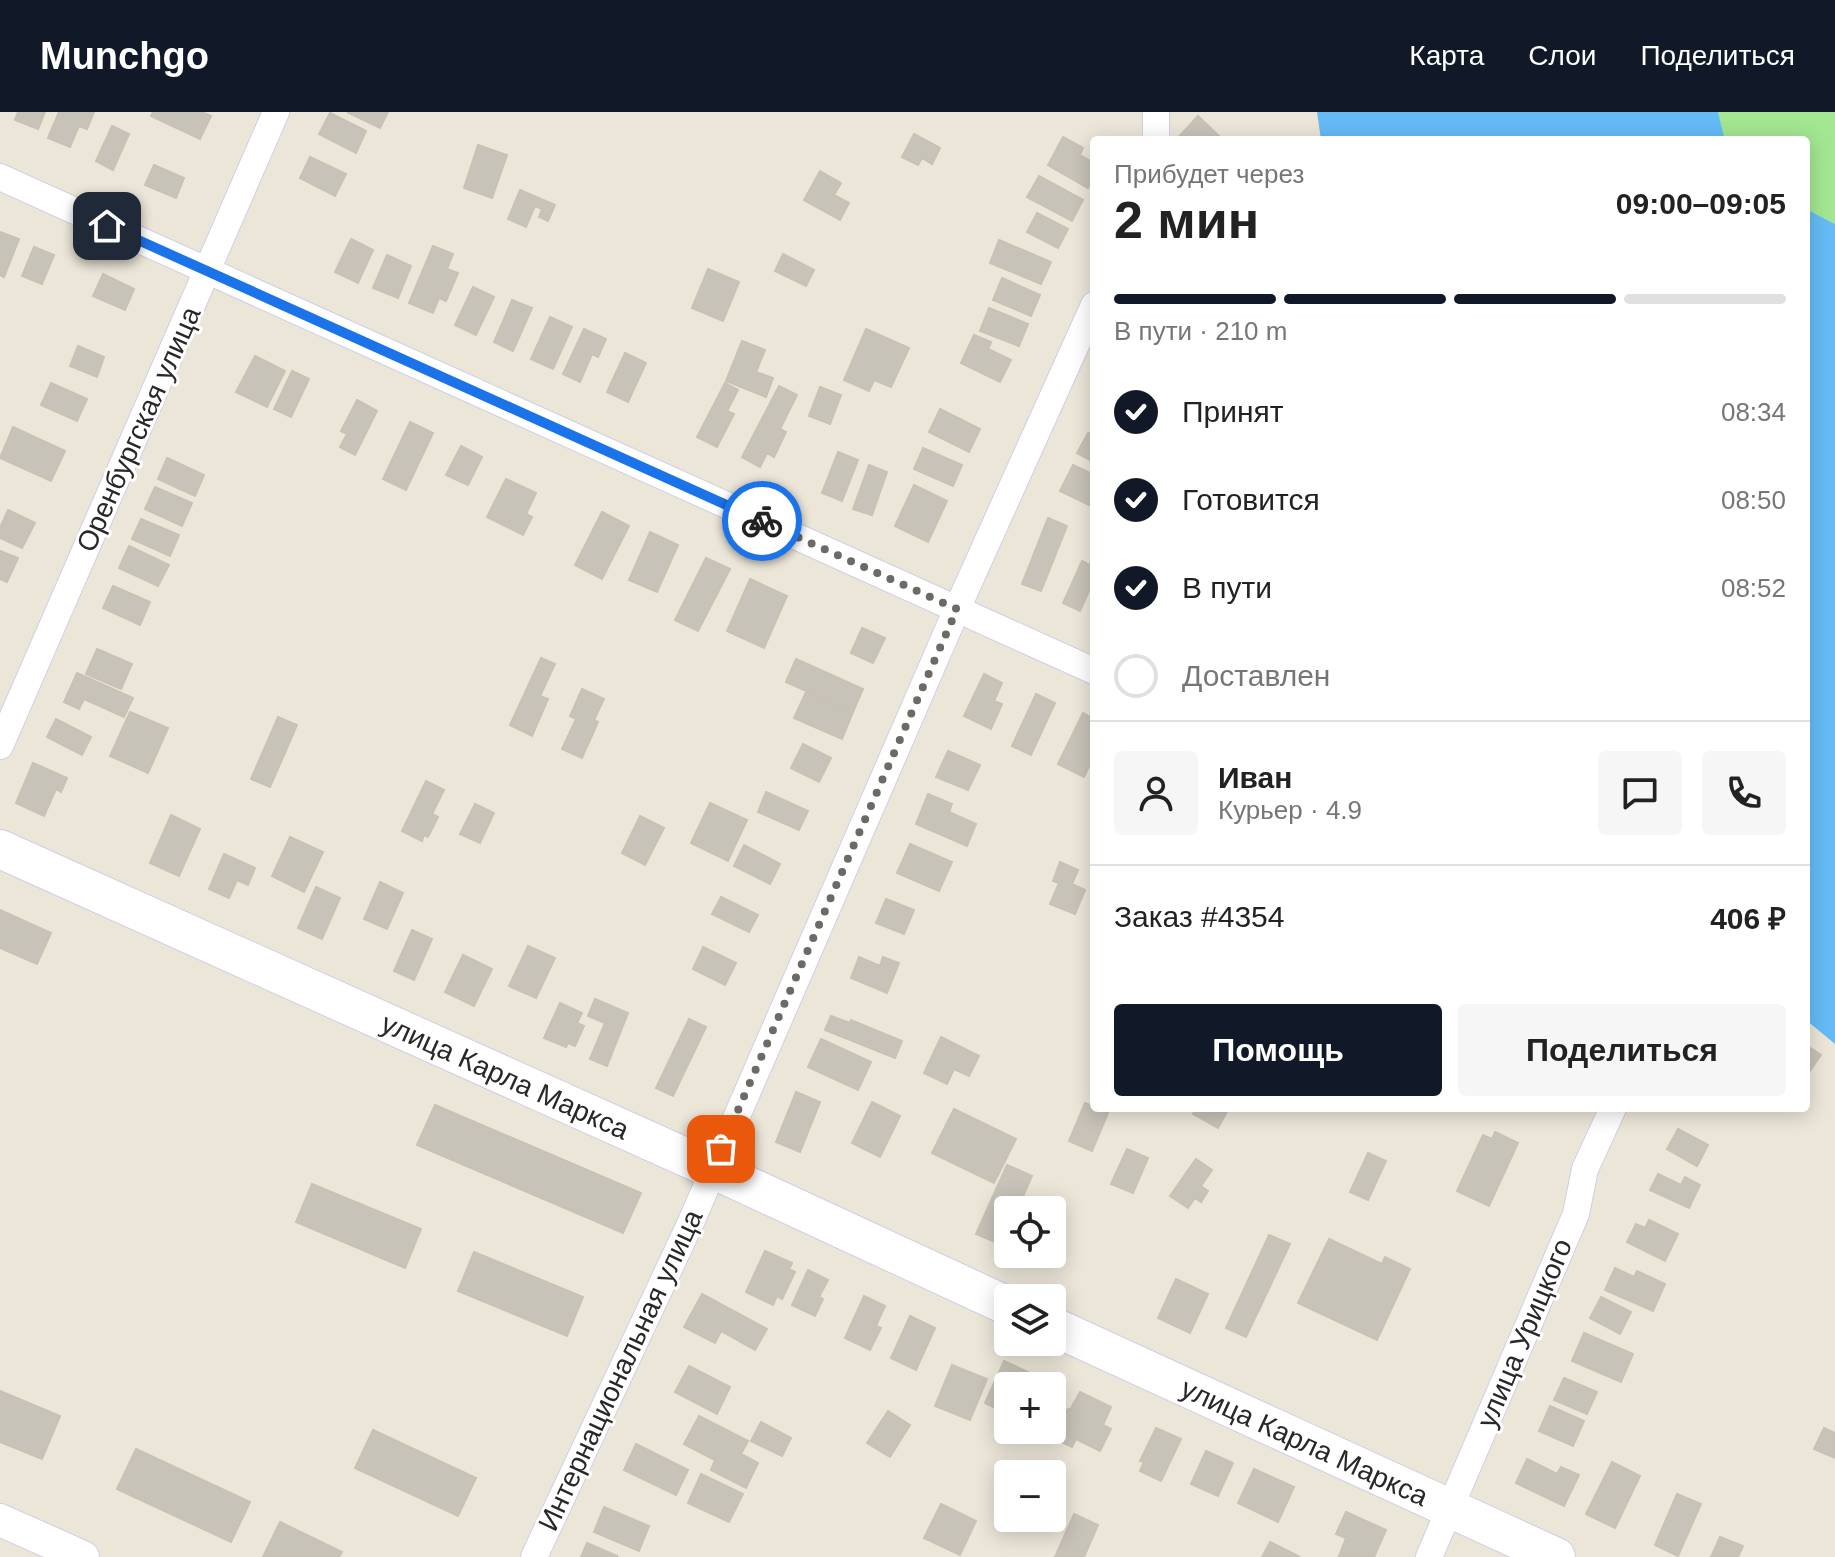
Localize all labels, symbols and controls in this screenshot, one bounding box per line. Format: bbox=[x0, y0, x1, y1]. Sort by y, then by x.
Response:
text: Munchgo bbox=[40, 35, 209, 77]
text: Карта bbox=[1409, 40, 1484, 71]
text: Слои bbox=[1528, 40, 1596, 71]
text: Поделиться bbox=[1640, 40, 1795, 71]
text: Прибудет через bbox=[1114, 159, 1304, 189]
text: 09:00–09:05 bbox=[1616, 187, 1786, 220]
text: 2 мин bbox=[1114, 191, 1259, 249]
pin bbox=[73, 192, 141, 260]
icon: home bbox=[85, 204, 129, 248]
street label: Оренбургская улица bbox=[70, 301, 207, 557]
text: В пути · 210 m bbox=[1114, 316, 1287, 346]
icon: check bbox=[1114, 390, 1158, 434]
text: Принят bbox=[1182, 395, 1284, 428]
text: 08:34 bbox=[1721, 397, 1786, 427]
icon: check bbox=[1114, 478, 1158, 522]
courier bbox=[722, 481, 802, 561]
text: Готовится bbox=[1182, 483, 1320, 516]
text: 08:50 bbox=[1721, 485, 1786, 515]
icon: bike bbox=[740, 499, 784, 543]
icon: check bbox=[1114, 566, 1158, 610]
text: В пути bbox=[1182, 571, 1272, 604]
text: 08:52 bbox=[1721, 573, 1786, 603]
text: Доставлен bbox=[1182, 659, 1330, 692]
button: person bbox=[1114, 751, 1198, 835]
button: chat bbox=[1598, 751, 1682, 835]
button: phone bbox=[1702, 751, 1786, 835]
text: Иван bbox=[1218, 761, 1292, 794]
text: Курьер · 4.9 bbox=[1218, 795, 1362, 825]
text: Заказ #4354 bbox=[1114, 900, 1284, 933]
text: 406 ₽ bbox=[1710, 902, 1786, 935]
button: Помощь bbox=[1114, 1004, 1442, 1096]
button: Поделиться bbox=[1458, 1004, 1786, 1096]
street label: улица Карла Маркса bbox=[377, 1008, 634, 1146]
pin bbox=[687, 1115, 755, 1183]
icon: bag bbox=[699, 1127, 743, 1171]
map controls bbox=[994, 1196, 1066, 1532]
button: locate bbox=[994, 1196, 1066, 1268]
street label: Интернациональная улица bbox=[532, 1204, 709, 1536]
street label: улица Урицкого bbox=[1471, 1234, 1578, 1432]
button: layers bbox=[994, 1284, 1066, 1356]
button: + bbox=[994, 1372, 1066, 1444]
street label: улица Карла Маркса bbox=[1176, 1372, 1433, 1512]
button: − bbox=[994, 1460, 1066, 1532]

